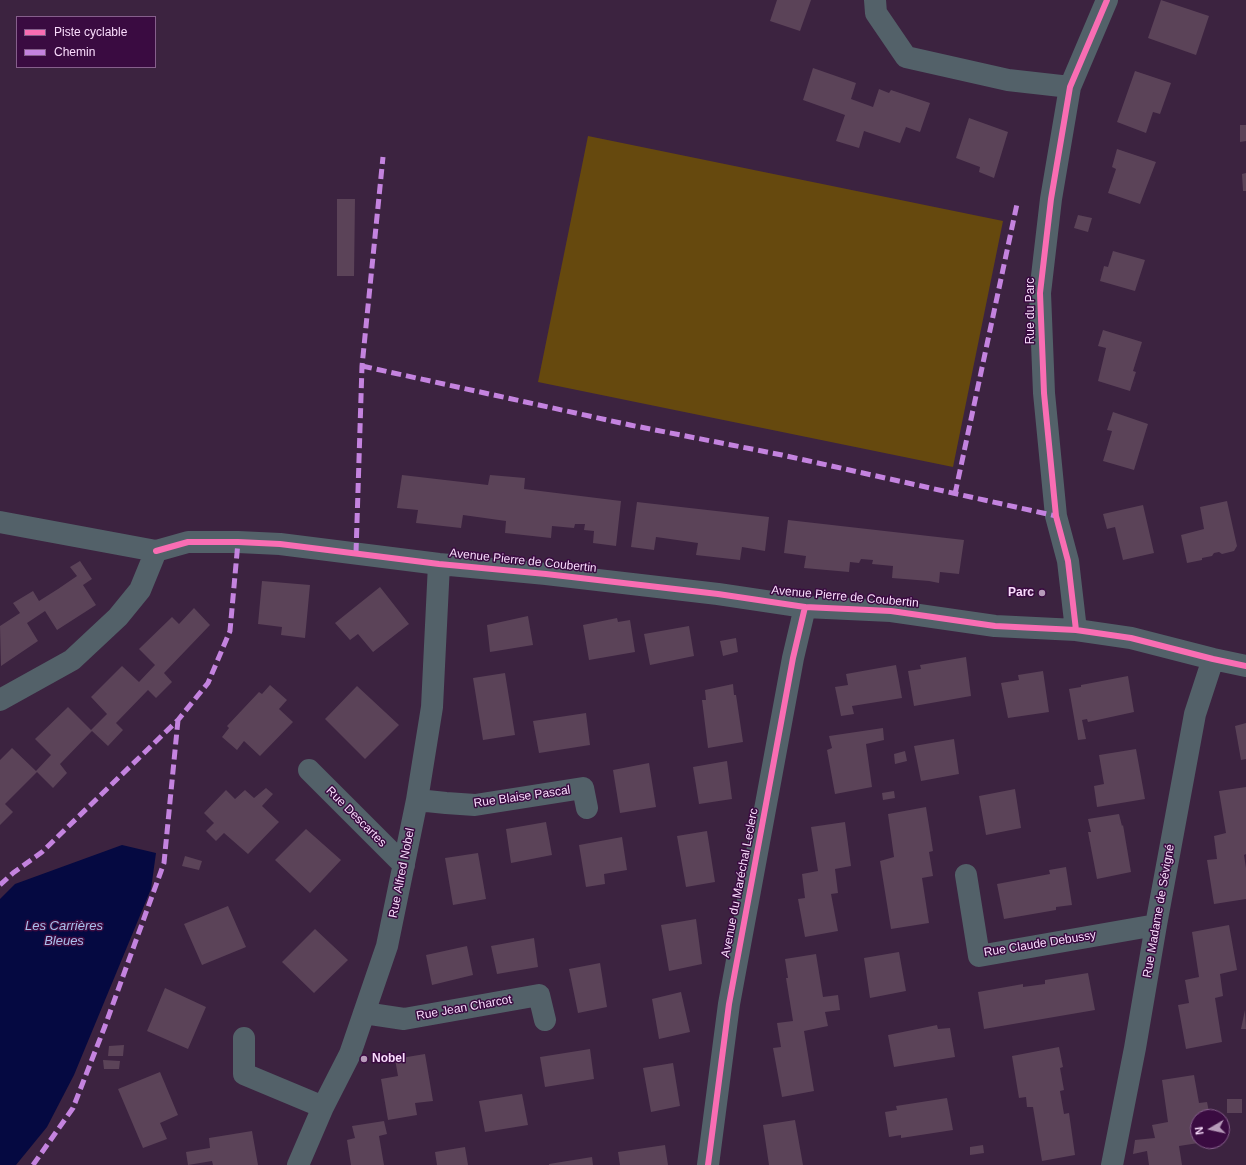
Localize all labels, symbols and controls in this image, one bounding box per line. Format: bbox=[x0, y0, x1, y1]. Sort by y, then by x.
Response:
legend bbox=[16, 16, 156, 68]
text: Piste cyclable bbox=[54, 25, 127, 39]
text: Chemin bbox=[54, 45, 95, 59]
street label: Rue du Parc bbox=[1024, 278, 1038, 344]
street label: Avenue Pierre de Coubertin bbox=[449, 546, 597, 576]
street label: Avenue Pierre de Coubertin bbox=[771, 583, 919, 611]
place label: Parc bbox=[1008, 586, 1034, 600]
marker: Parc bbox=[1037, 588, 1047, 598]
street label: Rue Blaise Pascal bbox=[473, 783, 571, 811]
street label: Rue Descartes bbox=[323, 784, 389, 850]
street label: Avenue du Maréchal Leclerc bbox=[718, 807, 762, 959]
street label: Rue Alfred Nobel bbox=[386, 827, 418, 919]
street label: Rue Madame de Sévigné bbox=[1140, 843, 1178, 979]
water label: Les Carrières Bleues bbox=[25, 918, 103, 949]
street label: Rue Claude Debussy bbox=[983, 928, 1097, 960]
street label: Rue Jean Charcot bbox=[415, 993, 513, 1023]
place label: Nobel bbox=[372, 1052, 405, 1066]
marker: Nobel bbox=[359, 1054, 369, 1064]
north arrow bbox=[1190, 1109, 1230, 1149]
text: N bbox=[1193, 1126, 1206, 1136]

